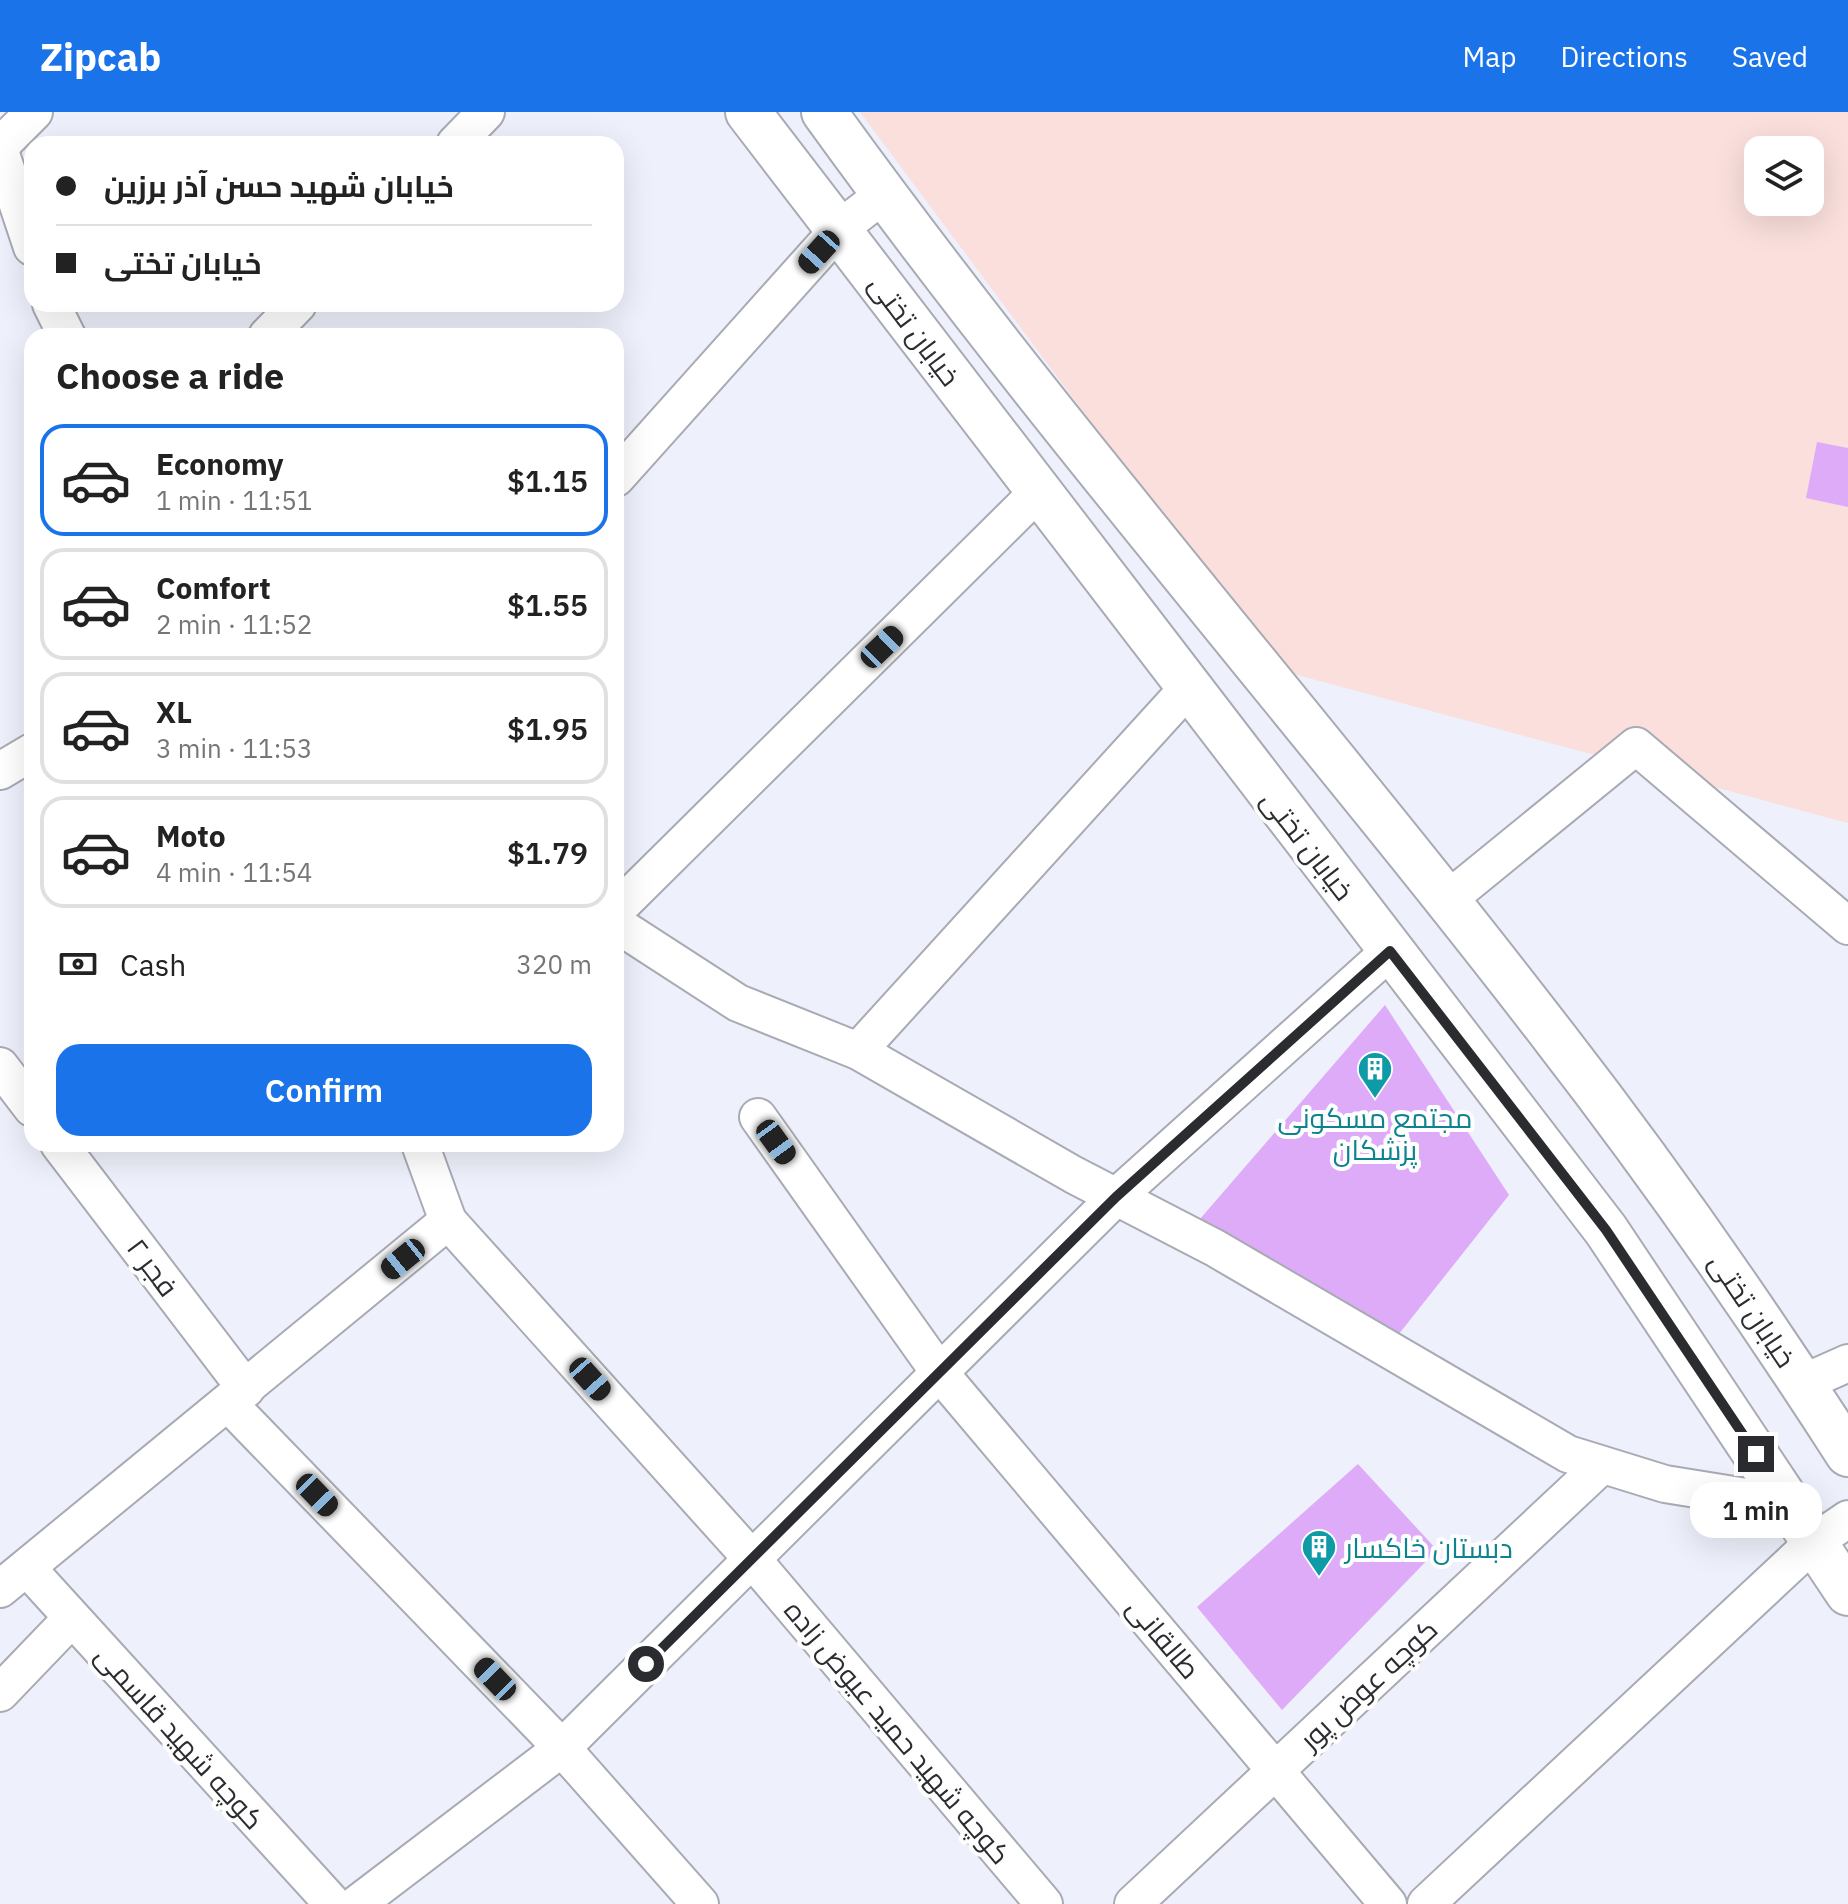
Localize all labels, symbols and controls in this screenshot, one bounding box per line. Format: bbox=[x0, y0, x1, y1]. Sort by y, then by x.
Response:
text: Zipcab bbox=[40, 32, 161, 81]
text: Map bbox=[1462, 38, 1516, 75]
text: Directions bbox=[1560, 38, 1688, 75]
text: Saved bbox=[1732, 38, 1808, 75]
map controls bbox=[1744, 136, 1824, 216]
button: layers bbox=[1744, 136, 1824, 216]
text: خیابان شهید حسن آذر برزین bbox=[104, 166, 454, 205]
car bbox=[794, 226, 844, 278]
text: خیابان تختی bbox=[104, 243, 262, 282]
street label: خیابان تختی bbox=[861, 267, 969, 393]
text: Choose a ride bbox=[56, 352, 284, 399]
icon: car bbox=[60, 444, 132, 516]
text: Economy bbox=[156, 444, 284, 483]
text: $1.15 bbox=[507, 461, 588, 500]
text: 1 min · 11:51 bbox=[156, 483, 312, 517]
icon: car bbox=[60, 568, 132, 640]
text: Comfort bbox=[156, 568, 271, 607]
text: $1.55 bbox=[507, 585, 588, 624]
text: 2 min · 11:52 bbox=[156, 607, 312, 641]
car bbox=[856, 622, 908, 672]
icon: car bbox=[60, 692, 132, 764]
text: XL bbox=[156, 692, 192, 731]
text: $1.95 bbox=[507, 709, 588, 748]
text: 3 min · 11:53 bbox=[156, 731, 312, 765]
street label: خیابان تختی bbox=[1253, 782, 1363, 908]
icon: car bbox=[60, 816, 132, 888]
text: Moto bbox=[156, 816, 226, 855]
text: $1.79 bbox=[507, 833, 588, 872]
text: 4 min · 11:54 bbox=[156, 855, 312, 889]
icon: cash bbox=[56, 942, 100, 986]
text: Cash bbox=[120, 945, 186, 984]
text: 320 m bbox=[516, 947, 592, 981]
button: Confirm bbox=[56, 1044, 592, 1136]
building icon: مجتمع مسکونی پزشکان bbox=[1356, 1050, 1394, 1100]
place label: مجتمع مسکونی پزشکان bbox=[1277, 1099, 1473, 1169]
car bbox=[752, 1116, 800, 1168]
street label: فجر ۲ bbox=[119, 1230, 187, 1304]
car bbox=[377, 1235, 429, 1283]
street label: خیابان تختی bbox=[1701, 1246, 1805, 1374]
car bbox=[565, 1353, 615, 1405]
route end bbox=[1738, 1436, 1774, 1472]
car bbox=[292, 1469, 342, 1521]
callout: 1 min bbox=[1690, 1482, 1822, 1538]
text: 1 min bbox=[1722, 1493, 1790, 1527]
building icon: دبستان خاکسار bbox=[1300, 1528, 1338, 1578]
place label: دبستان خاکسار bbox=[1343, 1529, 1513, 1566]
street label: طالقانی bbox=[1119, 1590, 1209, 1686]
street label: کوچه شهید حمید عیوض زاده bbox=[776, 1592, 1019, 1872]
street label: کوچه عوض پور bbox=[1290, 1611, 1446, 1760]
street label: کوچه شهید قاسمی bbox=[87, 1637, 273, 1838]
route start bbox=[628, 1646, 664, 1682]
car bbox=[470, 1653, 520, 1705]

